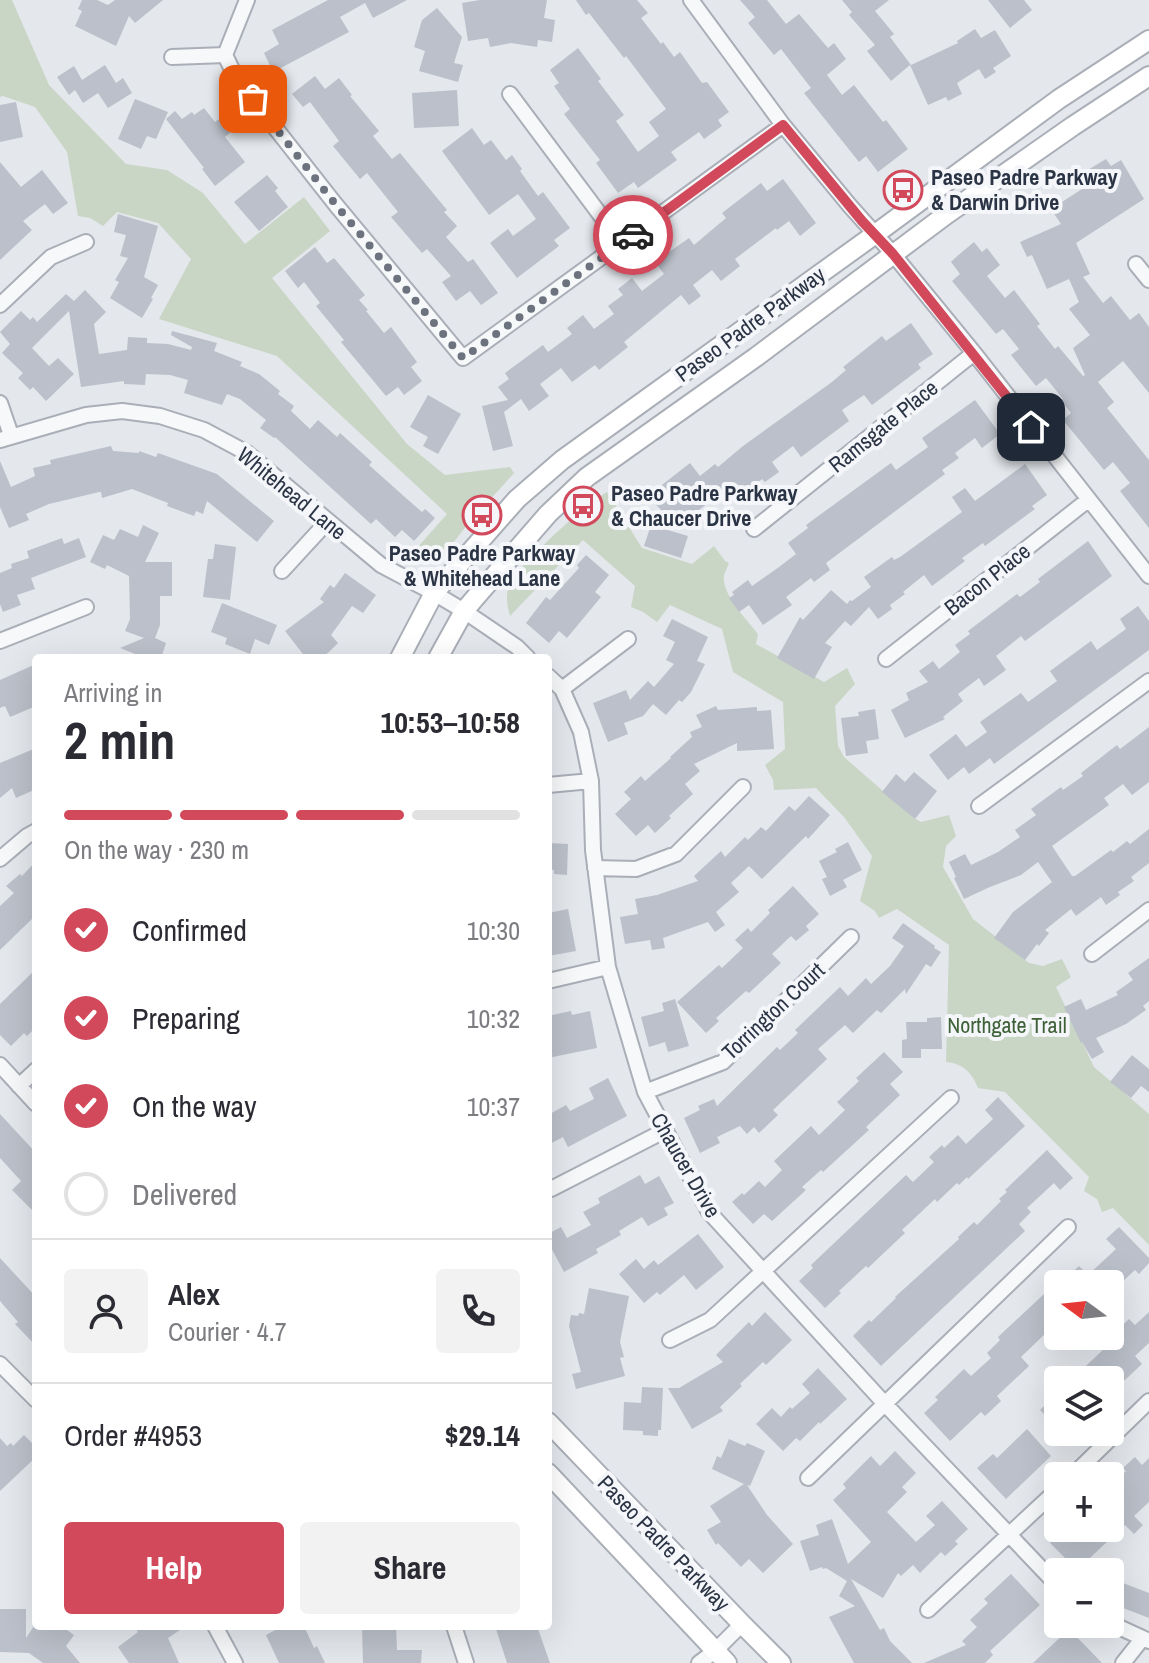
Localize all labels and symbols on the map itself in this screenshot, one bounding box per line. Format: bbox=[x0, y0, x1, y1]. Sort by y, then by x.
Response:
pin bbox=[219, 65, 287, 133]
place label: Paseo Padre Parkway & Darwin Drive bbox=[931, 162, 1118, 217]
bus stop icon: Paseo Padre Parkway & Darwin Drive bbox=[882, 169, 924, 211]
courier bbox=[593, 195, 673, 275]
street label: Paseo Padre Parkway bbox=[669, 259, 831, 389]
street label: Ramsgate Place bbox=[822, 373, 944, 479]
pin bbox=[997, 393, 1065, 461]
street label: Whitehead Lane bbox=[231, 440, 353, 546]
place label: Paseo Padre Parkway & Chaucer Drive bbox=[611, 478, 798, 533]
bus stop icon: Paseo Padre Parkway & Chaucer Drive bbox=[562, 485, 604, 527]
bus stop icon: Paseo Padre Parkway & Whitehead Lane bbox=[461, 494, 503, 536]
street label: Bacon Place bbox=[938, 536, 1036, 622]
place label: Paseo Padre Parkway & Whitehead Lane bbox=[389, 538, 575, 593]
street label: Torrington Court bbox=[715, 956, 831, 1066]
park label: Northgate Trail bbox=[947, 1010, 1067, 1040]
street label: Chaucer Drive bbox=[644, 1107, 728, 1223]
north arrow bbox=[1044, 1270, 1124, 1350]
street label: Paseo Padre Parkway bbox=[591, 1468, 737, 1618]

